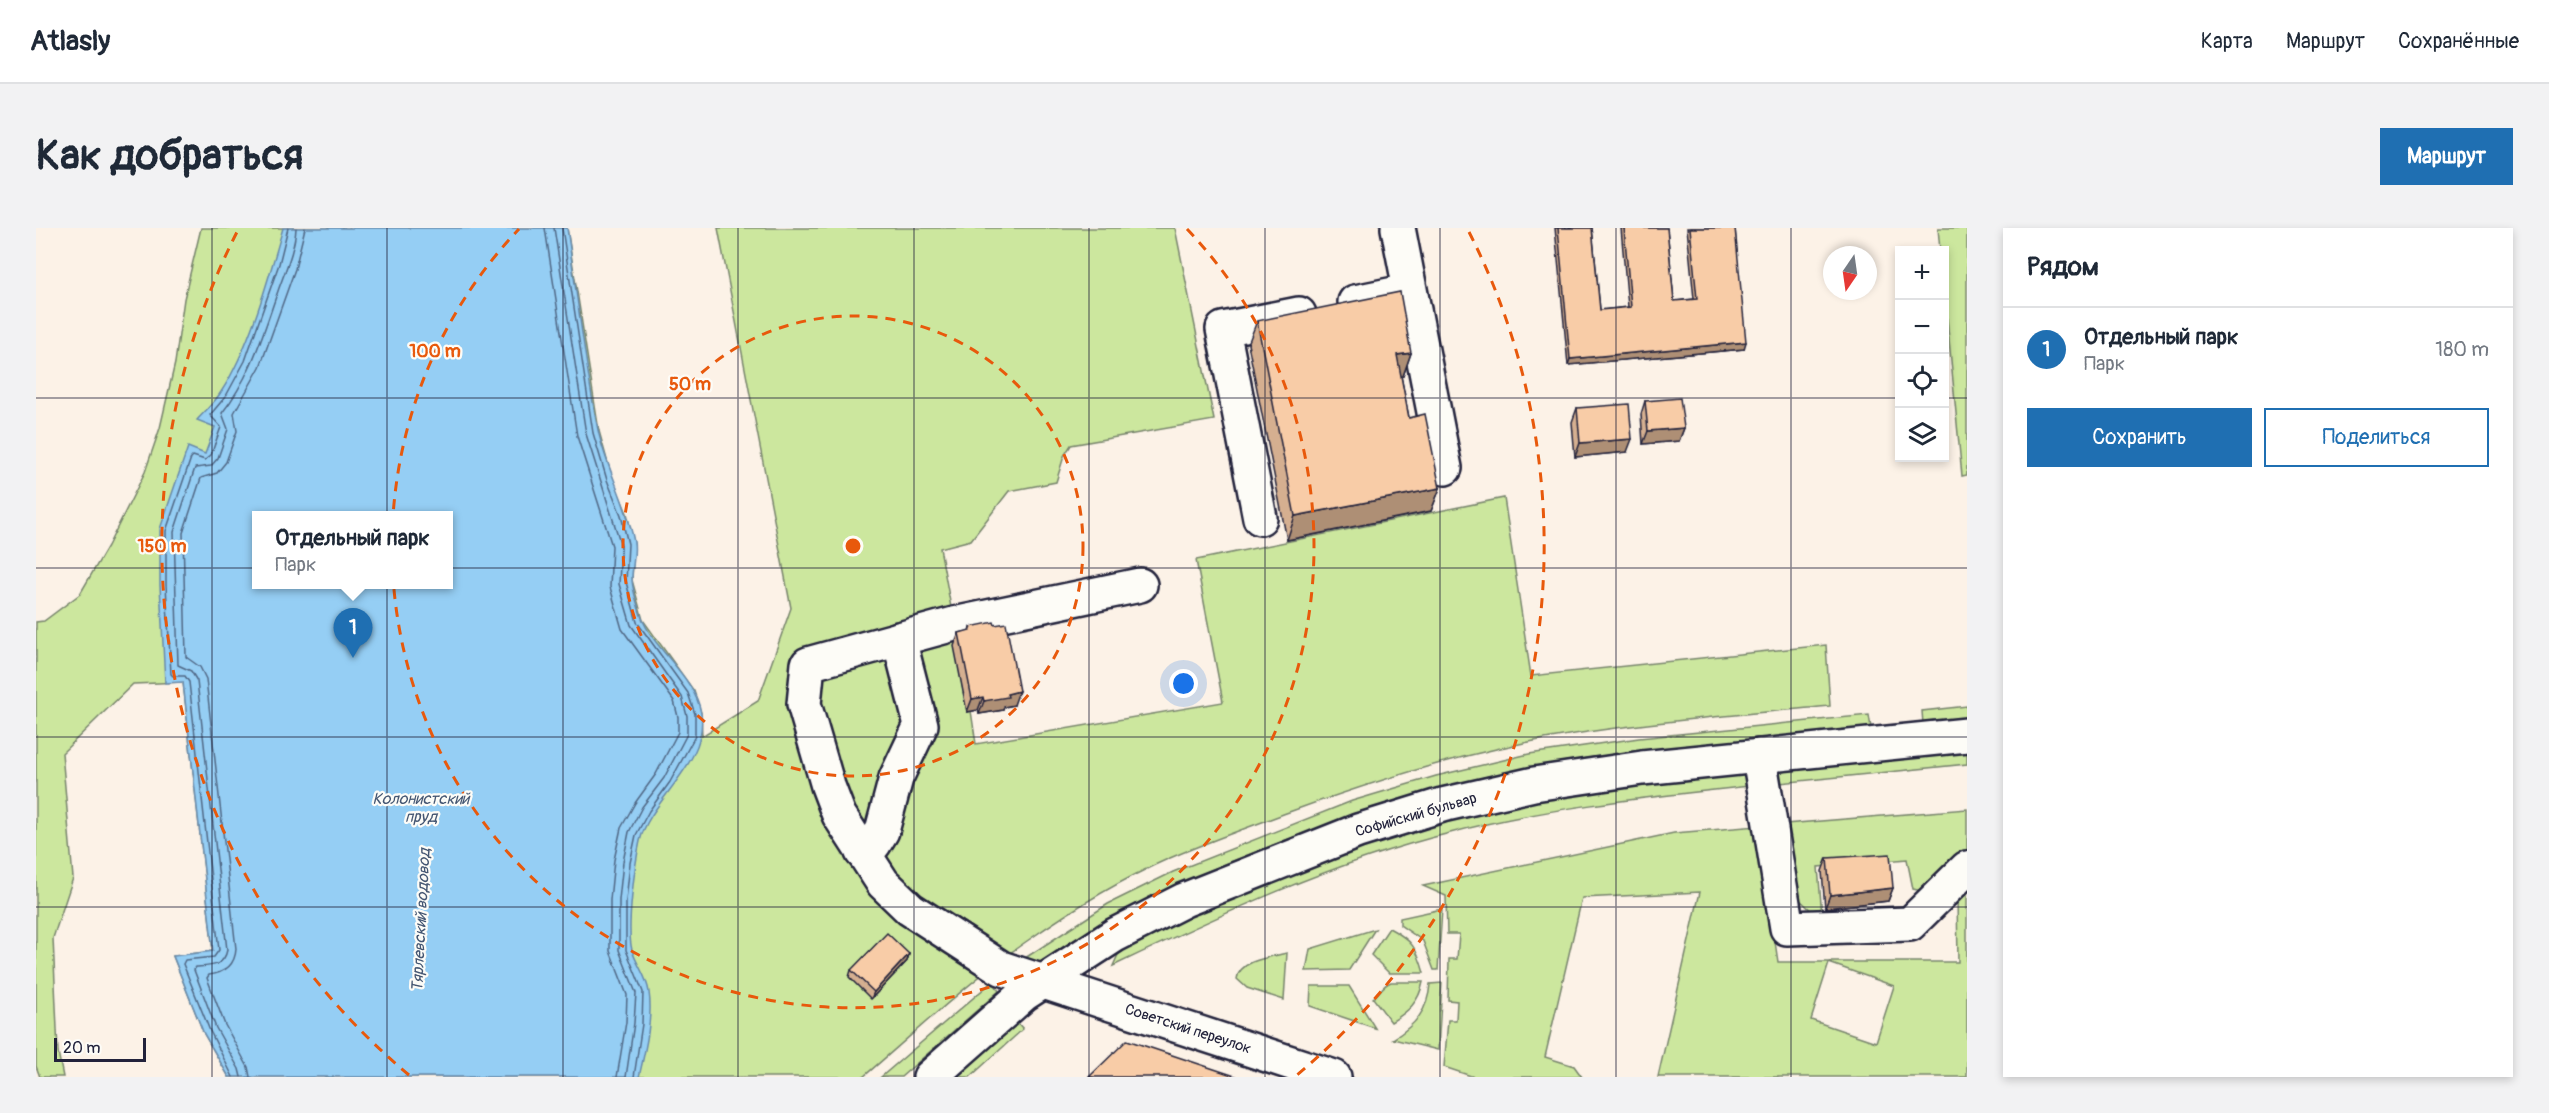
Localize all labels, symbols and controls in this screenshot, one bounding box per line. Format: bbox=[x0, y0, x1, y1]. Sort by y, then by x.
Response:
text: Atlasly bbox=[30, 24, 110, 59]
text: Карта bbox=[2201, 28, 2253, 55]
text: Маршрут bbox=[2286, 28, 2365, 55]
text: Сохранённые bbox=[2398, 28, 2519, 55]
button: Маршрут bbox=[2380, 128, 2513, 185]
text: Как добраться bbox=[36, 130, 303, 182]
north arrow bbox=[1823, 246, 1877, 300]
map controls bbox=[1895, 246, 1949, 462]
button: + bbox=[1895, 246, 1949, 300]
text: Рядом bbox=[2027, 251, 2099, 283]
button: − bbox=[1895, 300, 1949, 354]
text: Отдельный парк bbox=[2084, 323, 2238, 351]
text: 1 bbox=[2043, 337, 2050, 362]
text: 180 m bbox=[2435, 337, 2489, 362]
text: 100 m bbox=[409, 340, 461, 363]
text: Парк bbox=[2084, 351, 2125, 376]
button: locate bbox=[1895, 354, 1949, 408]
text: 50 m bbox=[669, 373, 711, 396]
button: layers bbox=[1895, 408, 1949, 462]
button: Сохранить bbox=[2027, 408, 2252, 467]
button: Поделиться bbox=[2264, 408, 2489, 467]
popup bbox=[252, 511, 453, 589]
text: Отдельный парк bbox=[275, 524, 430, 552]
text: 150 m bbox=[138, 535, 187, 558]
centre of rings bbox=[843, 536, 863, 556]
text: Парк bbox=[275, 552, 316, 577]
pin: 1 bbox=[334, 608, 372, 658]
your location bbox=[1169, 669, 1198, 698]
water label: Колонистский пруд bbox=[373, 789, 471, 827]
street label: Софийский бульвар bbox=[1353, 789, 1479, 841]
water label: Тярлевский водовод bbox=[407, 846, 435, 992]
street label: Советский переулок bbox=[1122, 1000, 1254, 1058]
scale bar bbox=[54, 1035, 146, 1062]
text: 20 m bbox=[63, 1038, 101, 1058]

